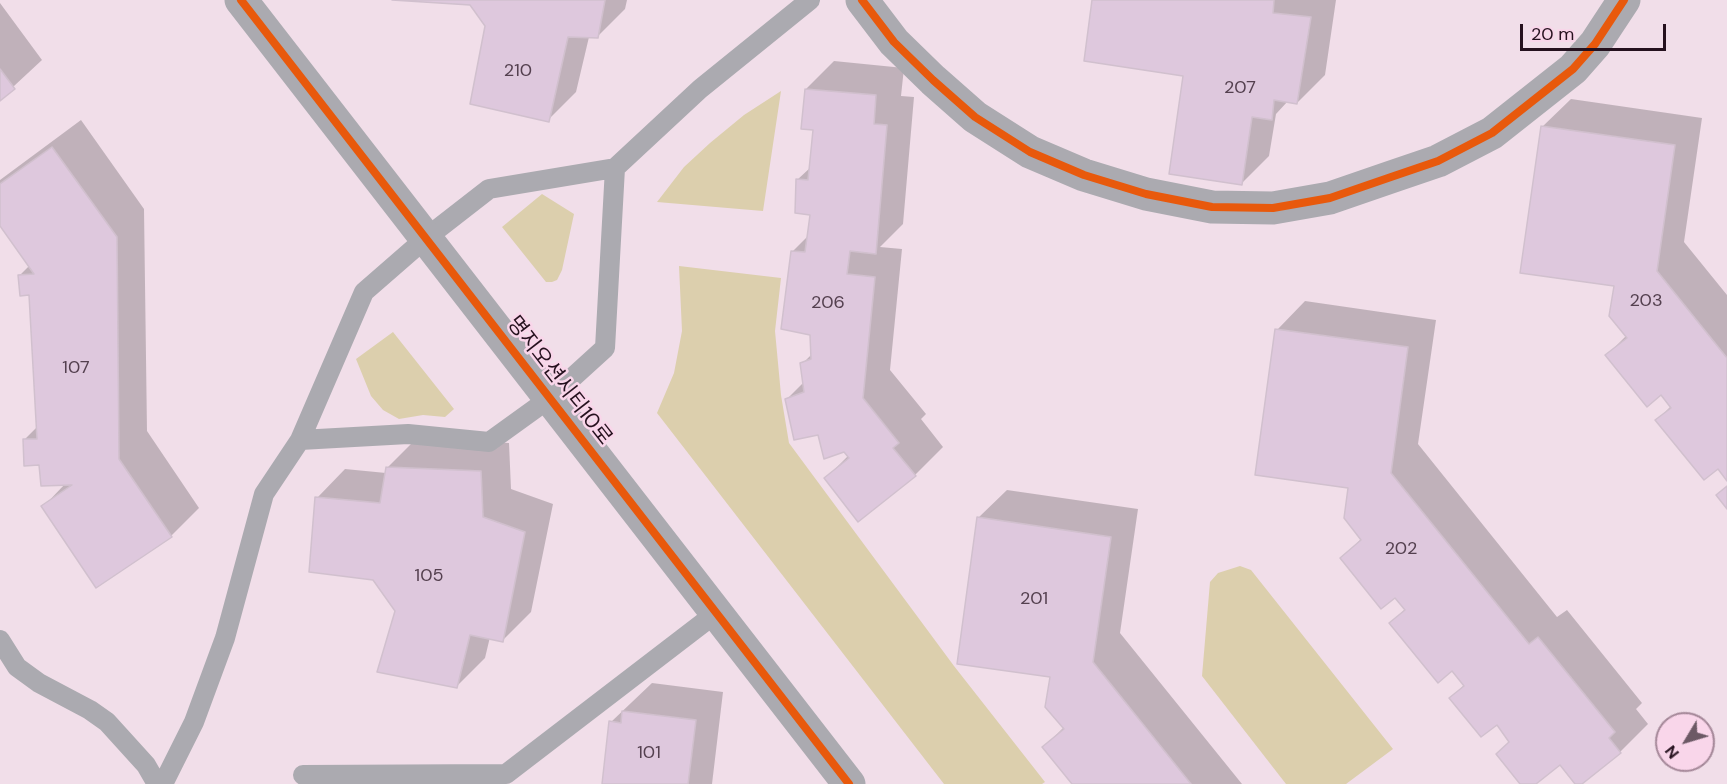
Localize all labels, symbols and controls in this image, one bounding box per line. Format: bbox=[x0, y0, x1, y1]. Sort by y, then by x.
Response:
scale bar bbox=[1523, 12, 1668, 50]
text: 20 m bbox=[1531, 22, 1574, 46]
house number: 210 bbox=[504, 60, 532, 82]
house number: 207 bbox=[1224, 77, 1256, 99]
house number: 203 bbox=[1629, 290, 1663, 312]
house number: 206 bbox=[811, 292, 845, 314]
street label: 명지오션시티10로 bbox=[501, 312, 617, 450]
house number: 107 bbox=[62, 357, 90, 379]
house number: 202 bbox=[1385, 538, 1417, 560]
house number: 105 bbox=[415, 565, 443, 587]
house number: 201 bbox=[1020, 588, 1048, 610]
north arrow bbox=[1655, 712, 1715, 772]
text: N bbox=[1660, 741, 1684, 763]
house number: 101 bbox=[637, 742, 661, 764]

